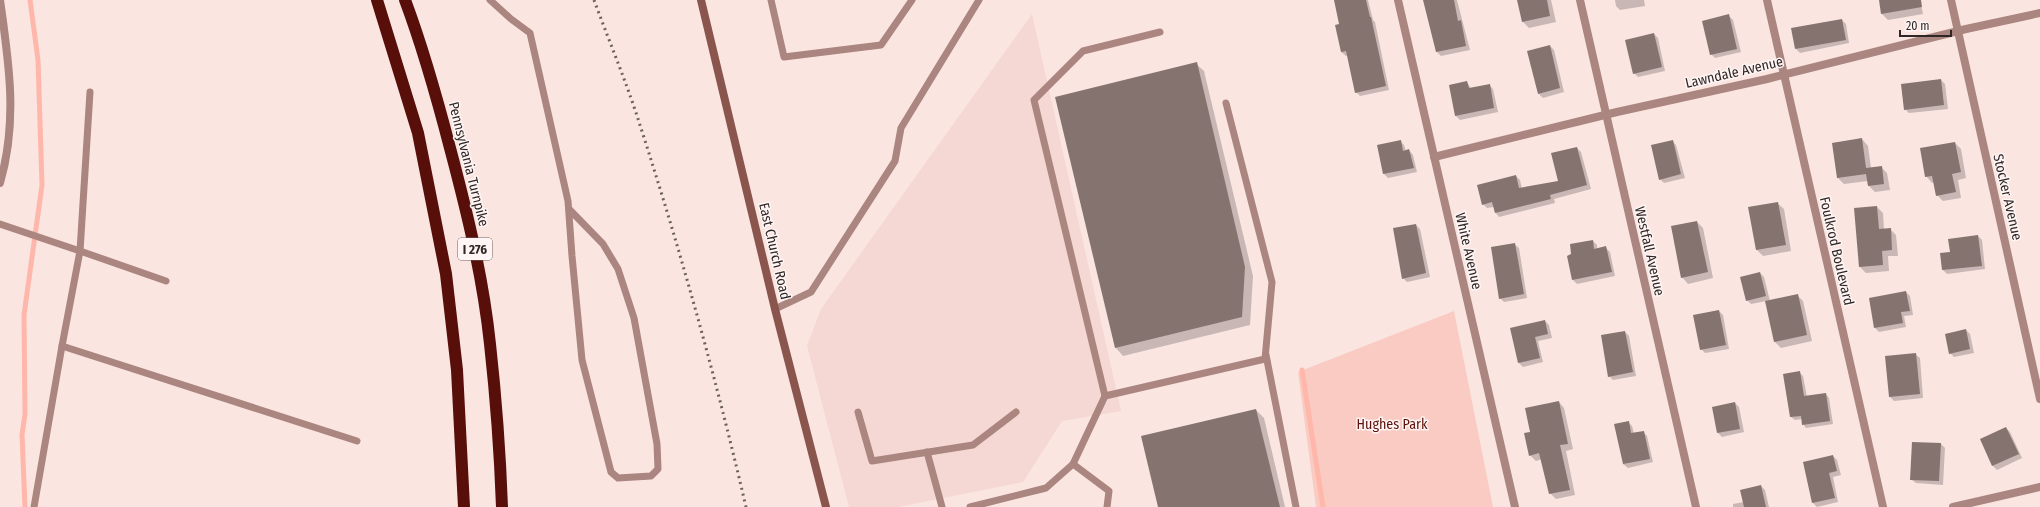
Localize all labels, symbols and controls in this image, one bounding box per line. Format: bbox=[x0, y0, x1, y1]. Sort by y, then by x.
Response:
scale bar bbox=[1900, 12, 1951, 38]
text: 20 m bbox=[1906, 19, 1930, 33]
street label: Lawndale Avenue bbox=[1684, 53, 1785, 92]
street label: Pennsylvania Turnpike bbox=[445, 100, 492, 228]
street label: Stocker Avenue bbox=[1989, 152, 2026, 242]
street label: Foulkrod Boulevard bbox=[1816, 195, 1857, 307]
street label: East Church Road bbox=[755, 201, 794, 301]
street label: Westfall Avenue bbox=[1631, 205, 1668, 298]
street label: White Avenue bbox=[1451, 211, 1486, 291]
road number: I 276 bbox=[458, 238, 492, 260]
park label: Hughes Park bbox=[1357, 416, 1428, 433]

